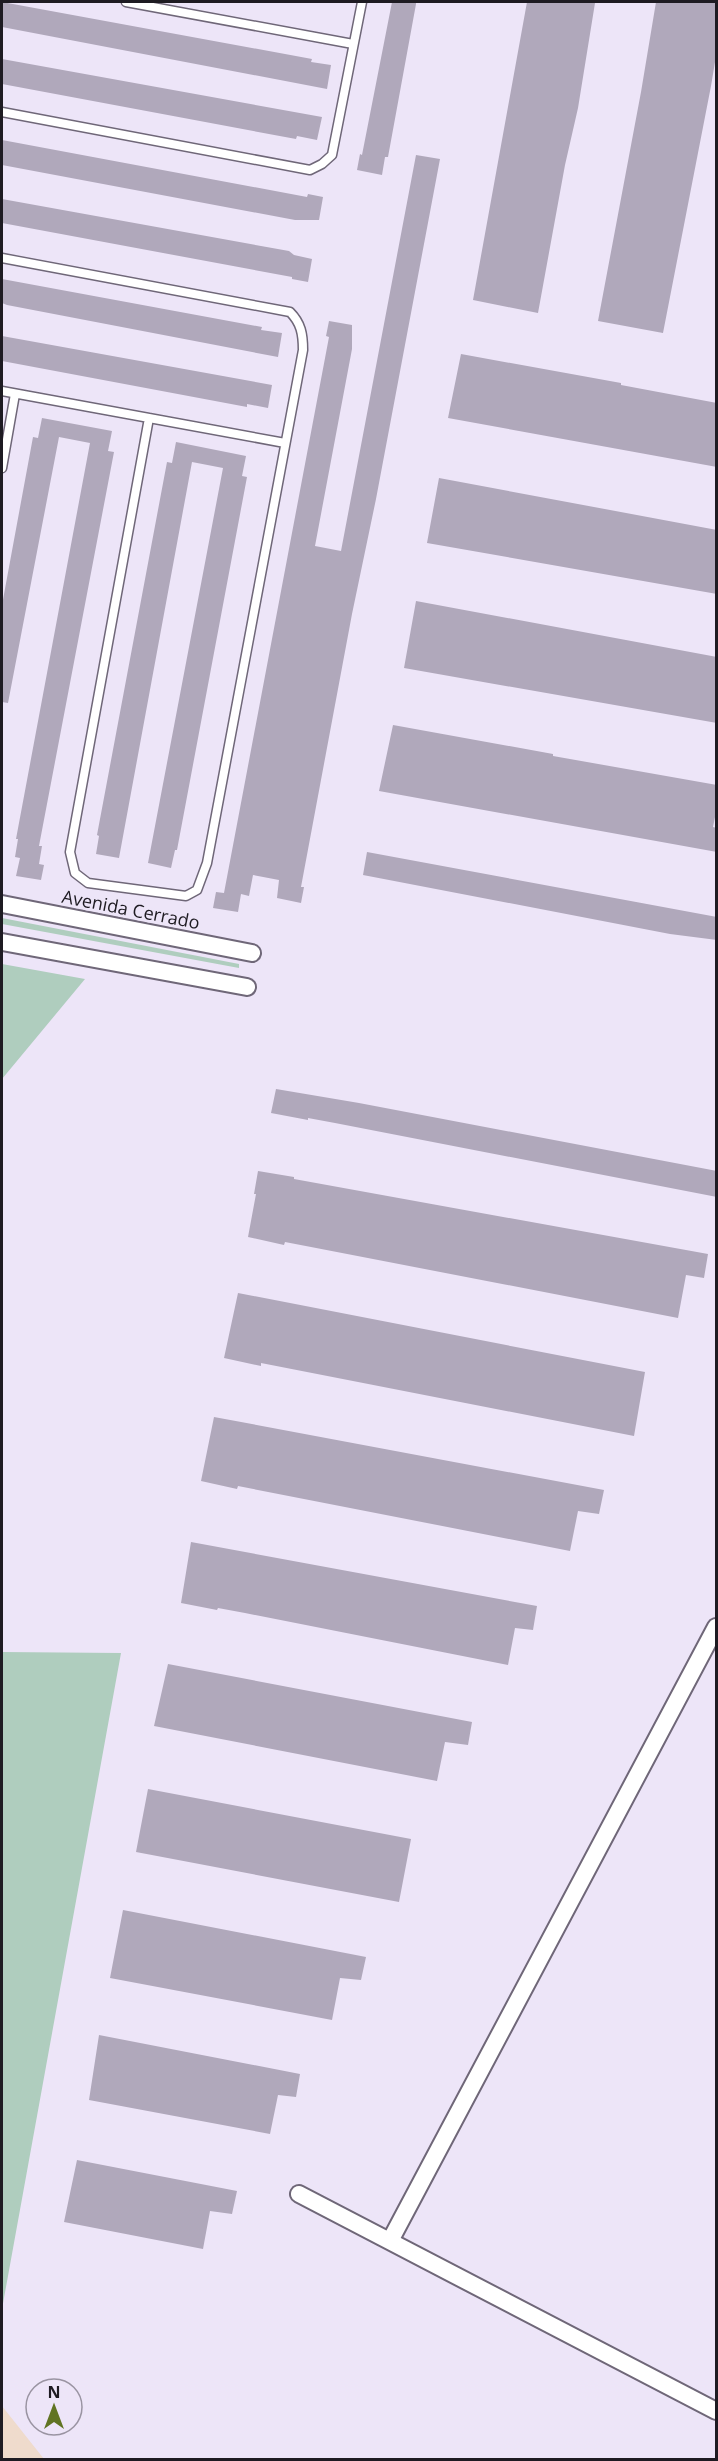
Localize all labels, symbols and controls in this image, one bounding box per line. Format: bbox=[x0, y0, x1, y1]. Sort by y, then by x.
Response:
street label: Avenida Cerrado bbox=[60, 884, 202, 934]
north arrow bbox=[24, 2377, 84, 2437]
text: N bbox=[47, 2381, 61, 2403]

